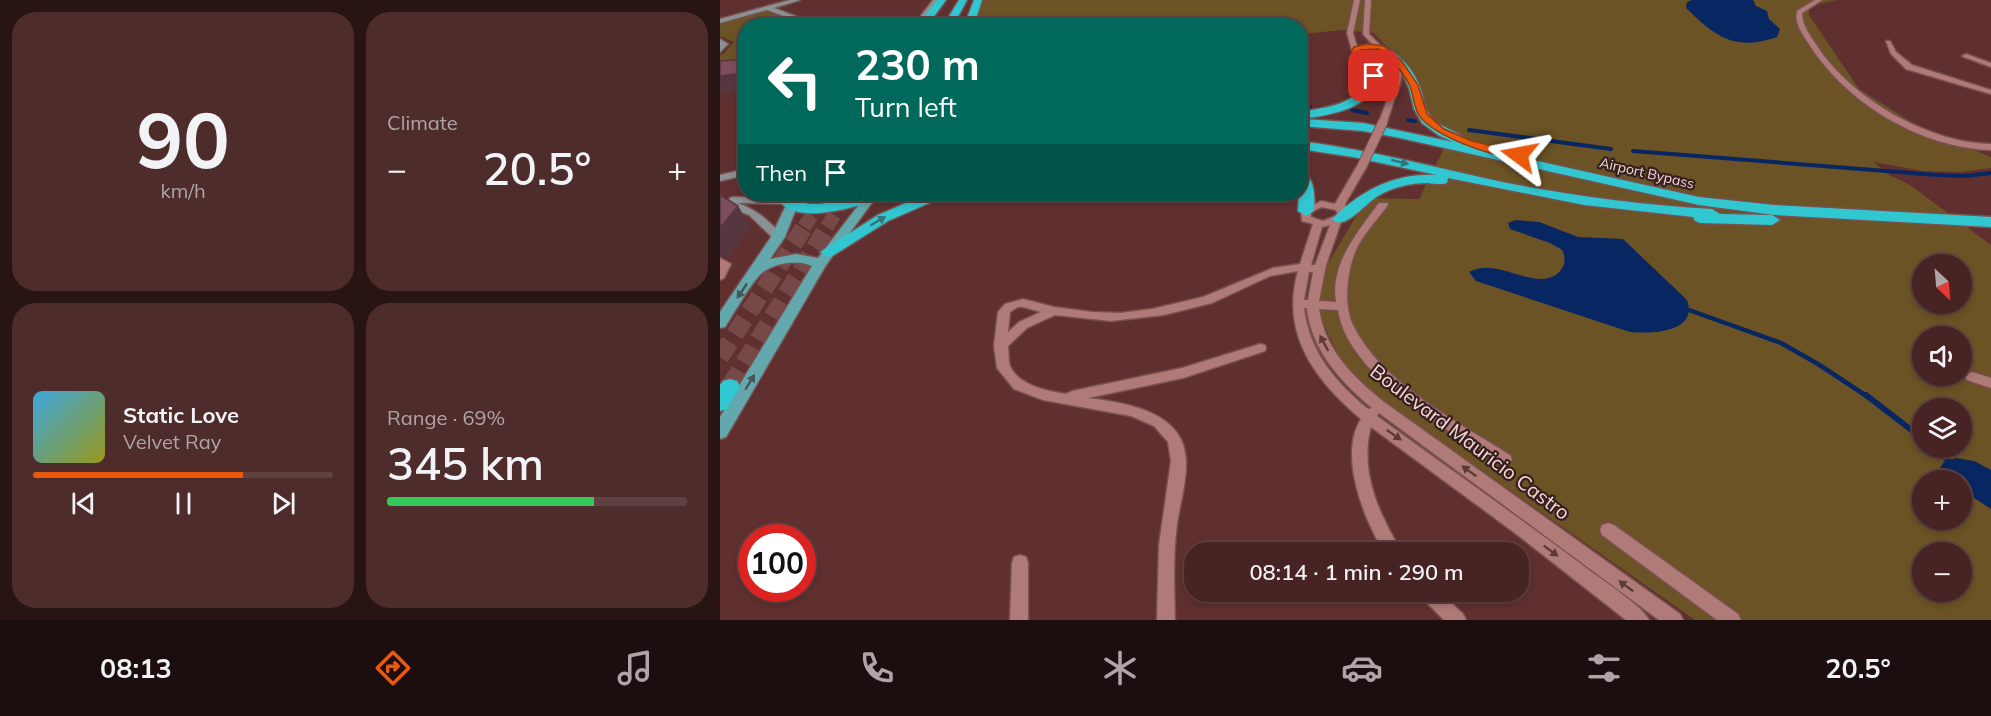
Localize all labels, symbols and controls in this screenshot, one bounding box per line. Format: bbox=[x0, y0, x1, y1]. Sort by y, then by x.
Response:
text: 230 m bbox=[855, 38, 980, 91]
icon: left bbox=[756, 42, 834, 120]
pin bbox=[1348, 50, 1399, 101]
icon: arrive bbox=[1357, 59, 1390, 92]
text: 90 bbox=[136, 90, 230, 188]
text: Turn left bbox=[855, 90, 957, 124]
text: Climate bbox=[387, 110, 458, 135]
position arrow bbox=[1487, 123, 1551, 187]
text: 20.5° bbox=[483, 140, 591, 196]
text: − bbox=[387, 148, 407, 189]
text: + bbox=[667, 148, 687, 189]
street label: Airport Bypass bbox=[1598, 153, 1696, 193]
icon: arrive bbox=[819, 156, 852, 189]
one-way arrow bbox=[1390, 158, 1409, 167]
text: Then bbox=[756, 159, 807, 187]
text: km/h bbox=[160, 178, 206, 203]
one-way arrow bbox=[870, 216, 887, 226]
north arrow bbox=[1912, 254, 1972, 314]
map controls bbox=[1912, 254, 1972, 602]
one-way arrow bbox=[736, 282, 748, 298]
button: sound bbox=[1912, 326, 1972, 386]
one-way arrow bbox=[1319, 335, 1329, 352]
street label: Boulevard Mauricio Castro bbox=[1366, 358, 1575, 525]
one-way arrow bbox=[745, 373, 755, 390]
button: layers bbox=[1912, 398, 1972, 458]
text: Static Love bbox=[123, 401, 239, 429]
text: Range · 69% bbox=[387, 405, 505, 430]
text: Velvet Ray bbox=[123, 429, 221, 454]
one-way arrow bbox=[1385, 429, 1401, 441]
text: 345 km bbox=[387, 435, 544, 491]
one-way arrow bbox=[1461, 465, 1477, 477]
button: + bbox=[1912, 470, 1972, 530]
icon: previous bbox=[67, 487, 100, 520]
icon: pause bbox=[167, 487, 200, 520]
icon: next bbox=[267, 487, 300, 520]
speed limit sign: 100 bbox=[738, 524, 816, 602]
button: − bbox=[1912, 542, 1972, 602]
one-way arrow bbox=[1542, 545, 1558, 557]
text: 08:14 · 1 min · 290 m bbox=[1249, 558, 1464, 586]
one-way arrow bbox=[1619, 580, 1635, 592]
icon: directions bbox=[372, 647, 414, 689]
icon: music bbox=[614, 647, 656, 689]
icon: phone bbox=[856, 647, 898, 689]
icon: climate bbox=[1099, 647, 1141, 689]
icon: car bbox=[1341, 647, 1383, 689]
icon: filters bbox=[1583, 647, 1625, 689]
text: 08:13 bbox=[100, 651, 172, 685]
text: 20.5° bbox=[1825, 651, 1891, 685]

